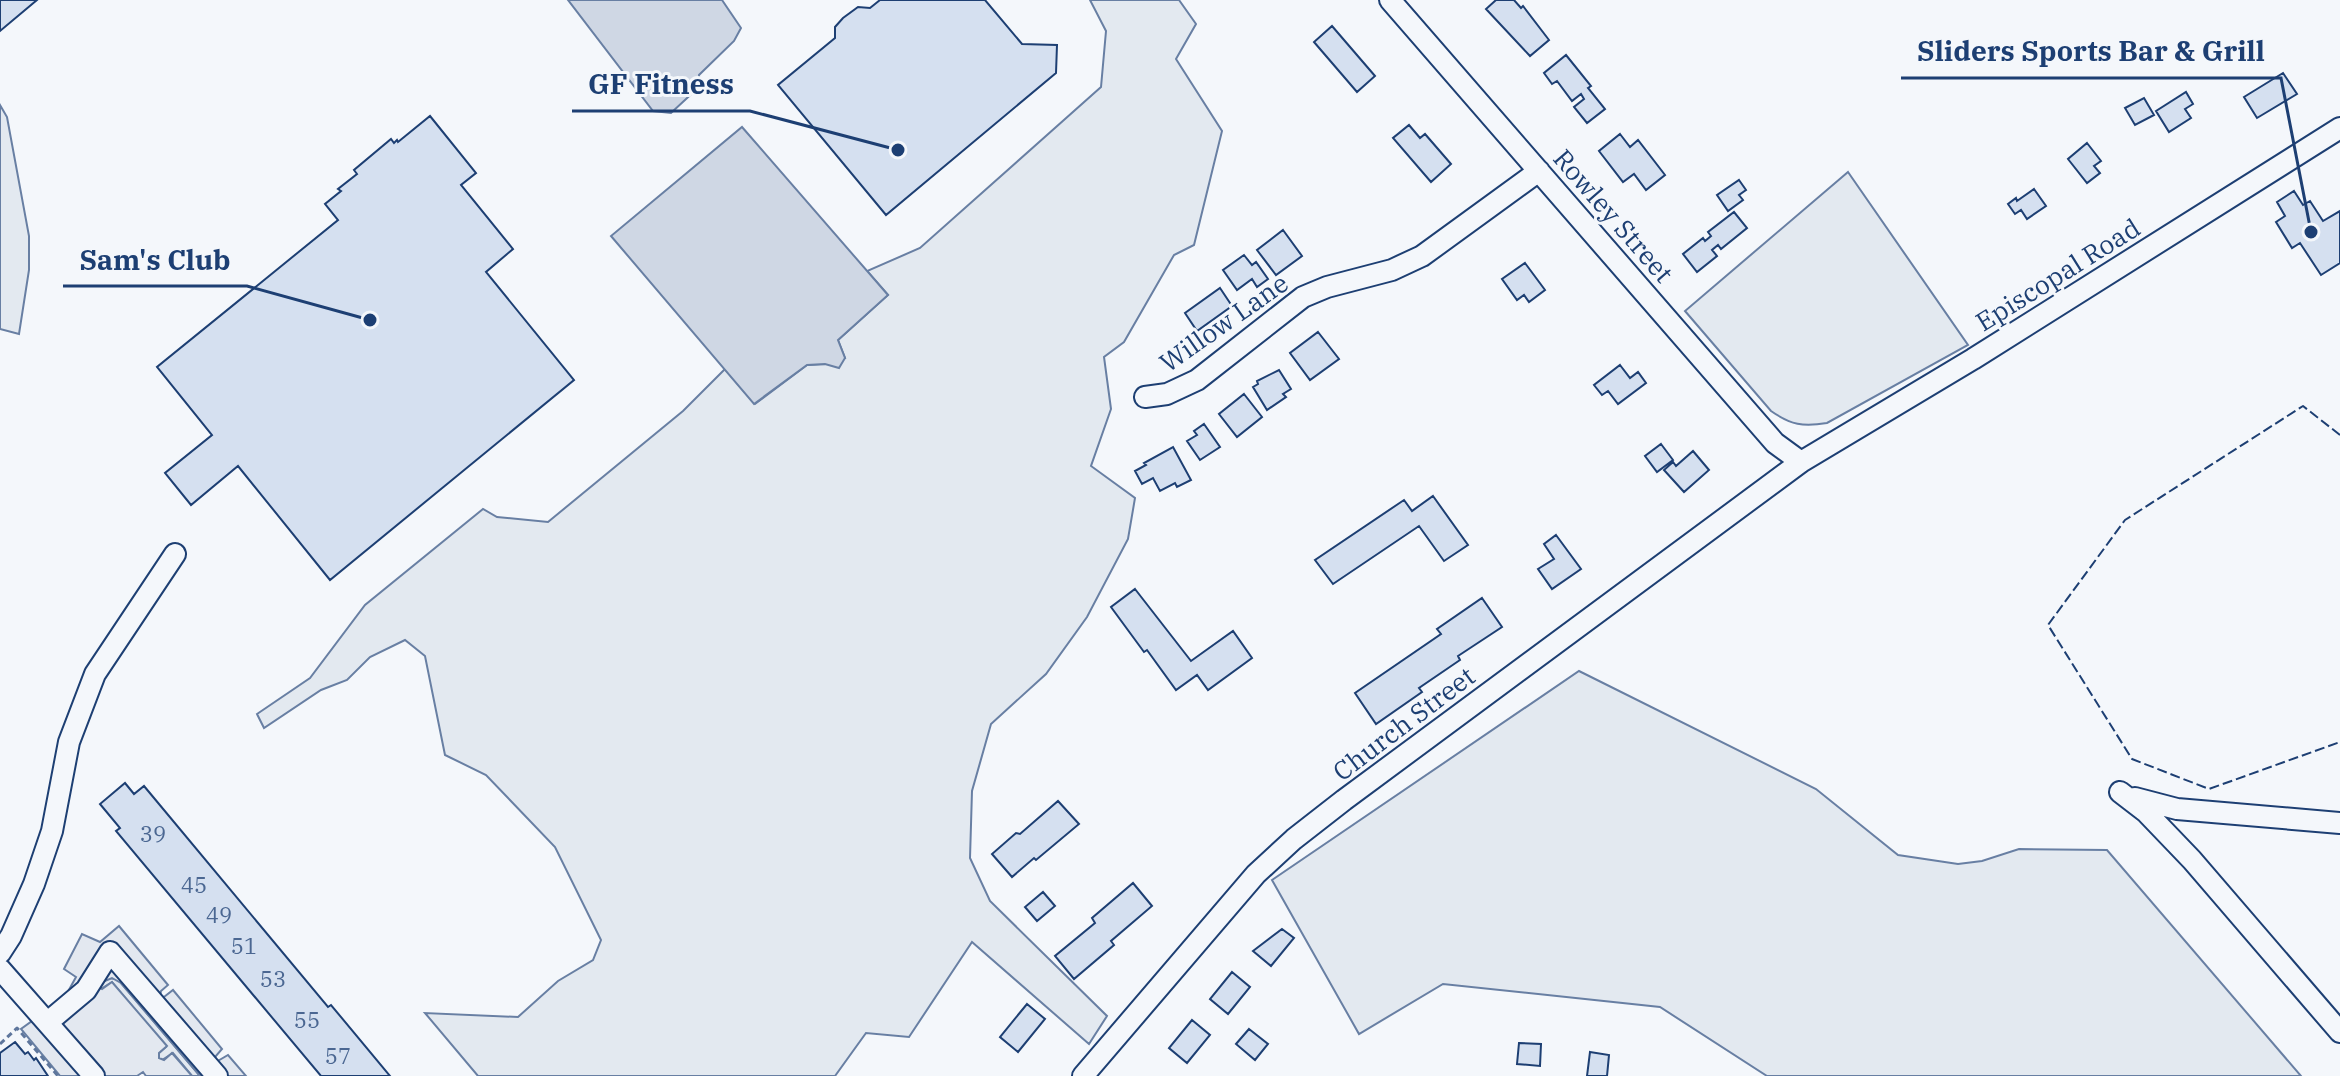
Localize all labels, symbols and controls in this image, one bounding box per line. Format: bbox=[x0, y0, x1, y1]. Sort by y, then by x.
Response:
callout: Sliders Sports Bar & Grill bbox=[1901, 26, 2281, 78]
text: Sliders Sports Bar & Grill bbox=[1917, 32, 2265, 69]
callout: GF Fitness bbox=[572, 59, 750, 111]
text: GF Fitness bbox=[588, 65, 734, 102]
street label: Rowley Street bbox=[1546, 141, 1681, 289]
street label: Episcopal Road bbox=[1969, 210, 2146, 338]
callout: Sam's Club bbox=[63, 234, 247, 286]
text: Sam's Club bbox=[79, 241, 231, 278]
street label: Willow Lane bbox=[1152, 265, 1294, 379]
street label: Church Street bbox=[1326, 659, 1481, 788]
house number: 39 bbox=[140, 819, 166, 848]
house number: 45 bbox=[181, 870, 207, 899]
house number: 49 bbox=[206, 900, 232, 929]
house number: 51 bbox=[231, 931, 257, 960]
house number: 53 bbox=[260, 964, 286, 993]
house number: 55 bbox=[294, 1005, 320, 1034]
house number: 57 bbox=[325, 1041, 351, 1070]

